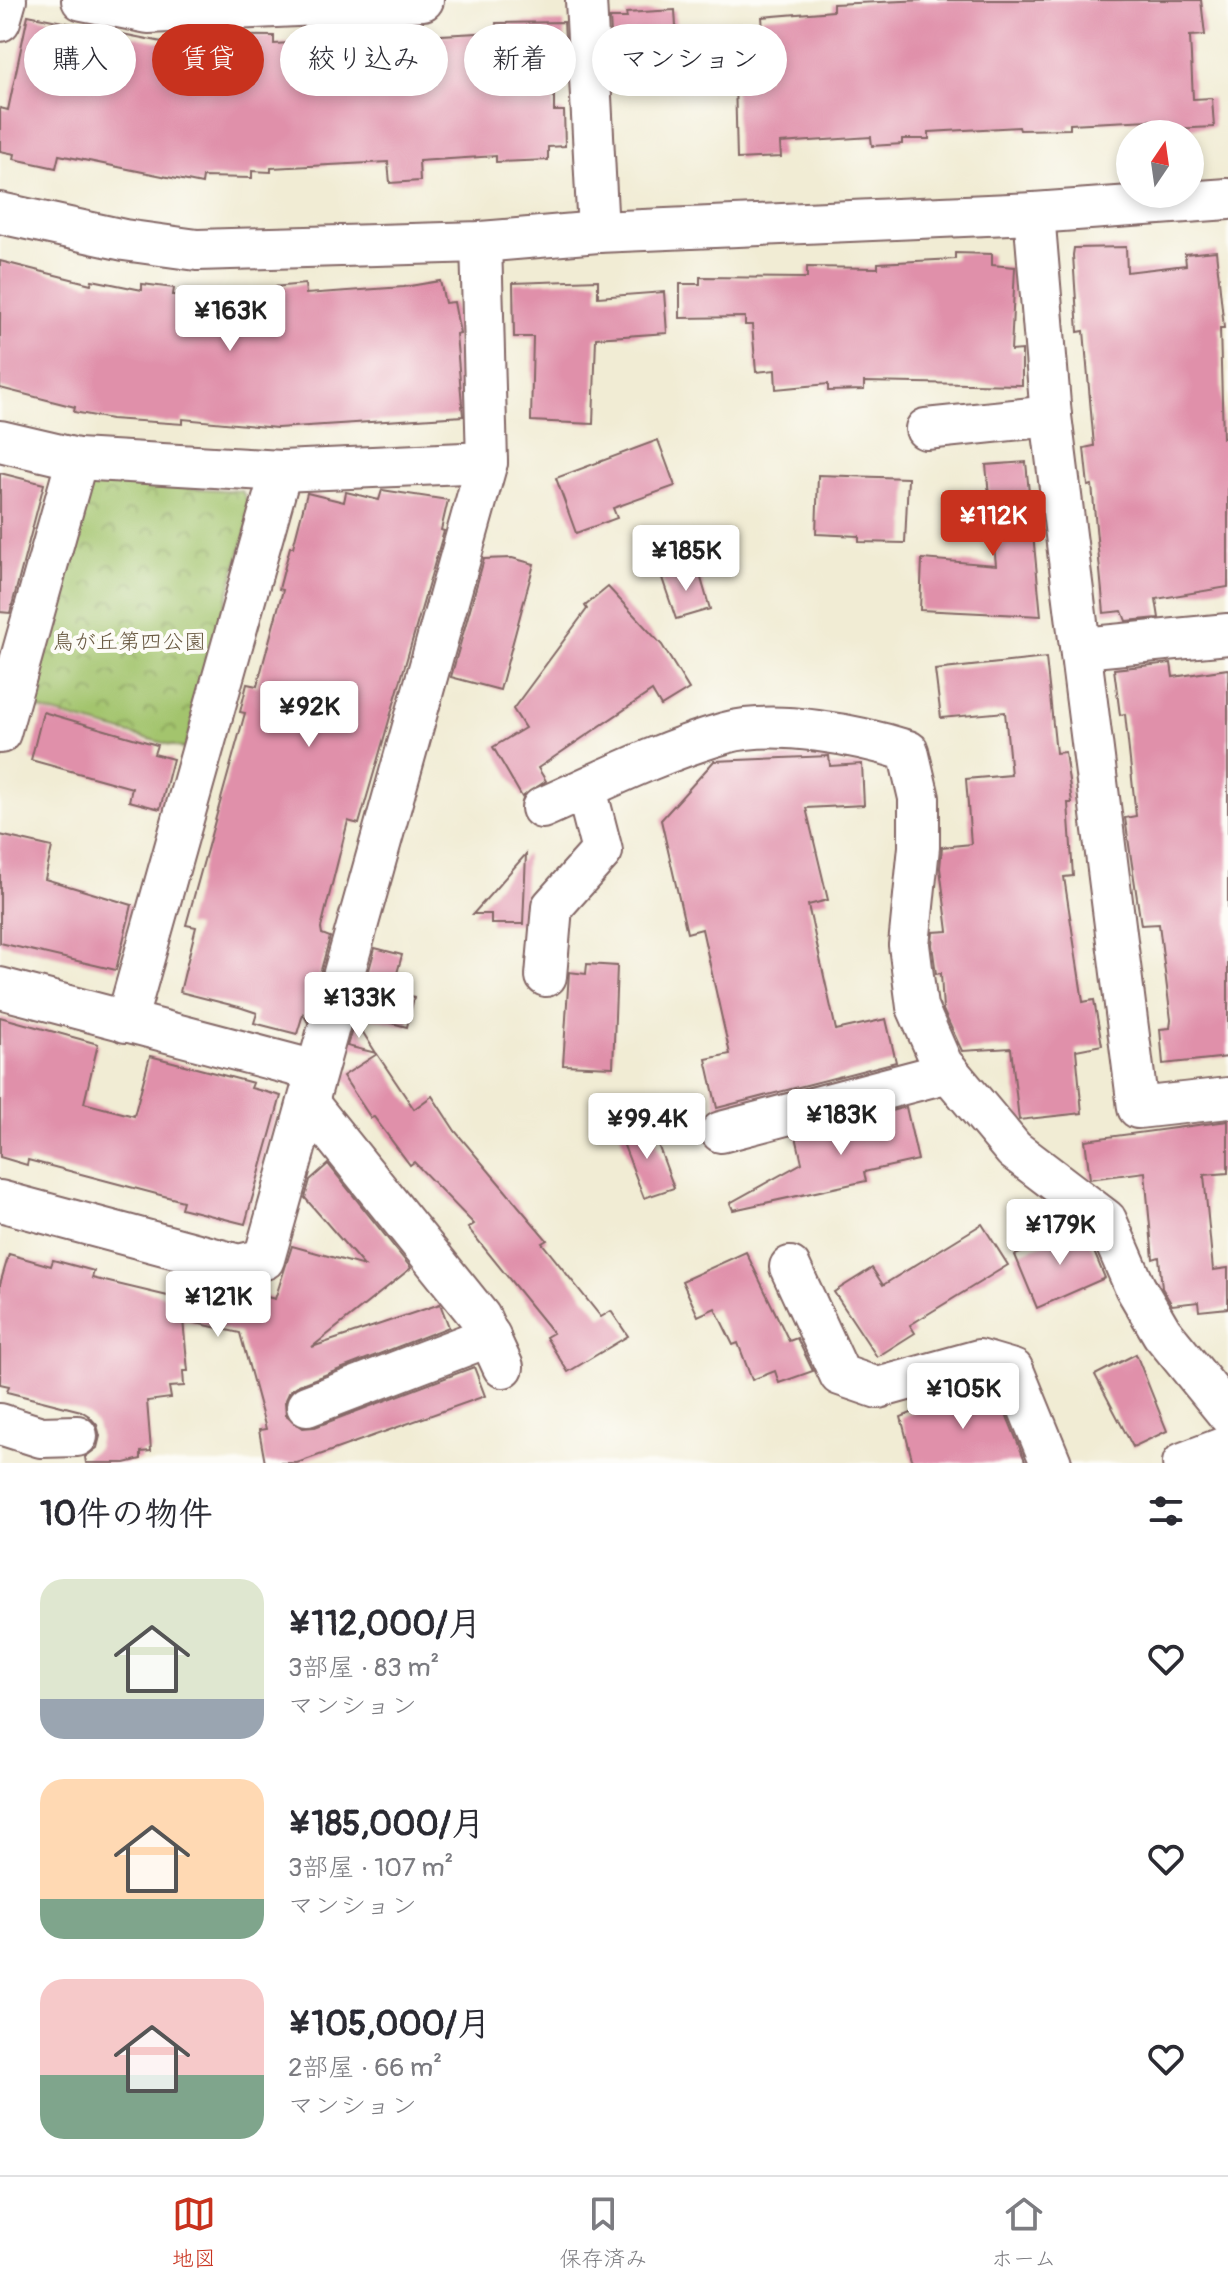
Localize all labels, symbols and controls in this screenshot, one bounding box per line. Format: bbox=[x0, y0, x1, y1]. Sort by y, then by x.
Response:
chip: 購入 bbox=[24, 24, 136, 96]
chip: 賃貸 bbox=[152, 24, 264, 96]
chip: 絞り込み bbox=[280, 24, 448, 96]
chip: 新着 bbox=[464, 24, 576, 96]
chip: マンション bbox=[592, 24, 787, 96]
north arrow bbox=[1116, 120, 1204, 208]
map controls bbox=[1116, 120, 1204, 208]
pin: ¥163K bbox=[174, 285, 286, 353]
text: ¥163K bbox=[193, 295, 267, 327]
pin: ¥112K bbox=[937, 490, 1049, 558]
text: ¥112K bbox=[959, 500, 1027, 532]
pin: ¥185K bbox=[630, 525, 742, 593]
text: ¥185K bbox=[650, 535, 722, 567]
park label: 鳥が丘第四公園 bbox=[52, 628, 206, 656]
pin: ¥92K bbox=[262, 681, 356, 749]
text: ¥92K bbox=[278, 691, 340, 723]
pin: ¥133K bbox=[303, 972, 415, 1040]
text: ¥133K bbox=[323, 982, 395, 1014]
pin: ¥183K bbox=[785, 1089, 897, 1157]
pin: ¥99.4K bbox=[582, 1093, 712, 1161]
text: ¥183K bbox=[805, 1099, 877, 1131]
text: ¥99.4K bbox=[606, 1103, 688, 1135]
pin: ¥179K bbox=[1004, 1199, 1116, 1267]
text: ¥179K bbox=[1024, 1209, 1096, 1241]
pin: ¥121K bbox=[162, 1271, 274, 1339]
text: ¥121K bbox=[184, 1281, 252, 1313]
pin: ¥105K bbox=[907, 1363, 1019, 1431]
text: ¥105K bbox=[925, 1373, 1001, 1405]
icon: filters bbox=[1144, 1489, 1188, 1533]
text: 10件の物件 bbox=[40, 1493, 213, 1536]
text: ¥112,000/月 bbox=[288, 1603, 482, 1646]
icon: home bbox=[104, 1611, 200, 1707]
icon: heart bbox=[1144, 1637, 1188, 1681]
text: 3部屋 · 83 m² bbox=[288, 1652, 439, 1684]
text: マンション bbox=[288, 1690, 417, 1722]
text: ¥185,000/月 bbox=[288, 1803, 485, 1846]
icon: home bbox=[104, 1811, 200, 1907]
icon: heart bbox=[1144, 1837, 1188, 1881]
text: 3部屋 · 107 m² bbox=[288, 1852, 454, 1884]
text: マンション bbox=[288, 1890, 417, 1922]
text: ¥105,000/月 bbox=[288, 2003, 491, 2046]
icon: home bbox=[104, 2011, 200, 2107]
icon: heart bbox=[1144, 2037, 1188, 2081]
text: 2部屋 · 66 m² bbox=[288, 2052, 442, 2084]
text: マンション bbox=[288, 2090, 417, 2122]
tab: 地図 bbox=[172, 2192, 216, 2273]
tab: 保存済み bbox=[559, 2192, 647, 2273]
tab: ホーム bbox=[991, 2192, 1056, 2273]

